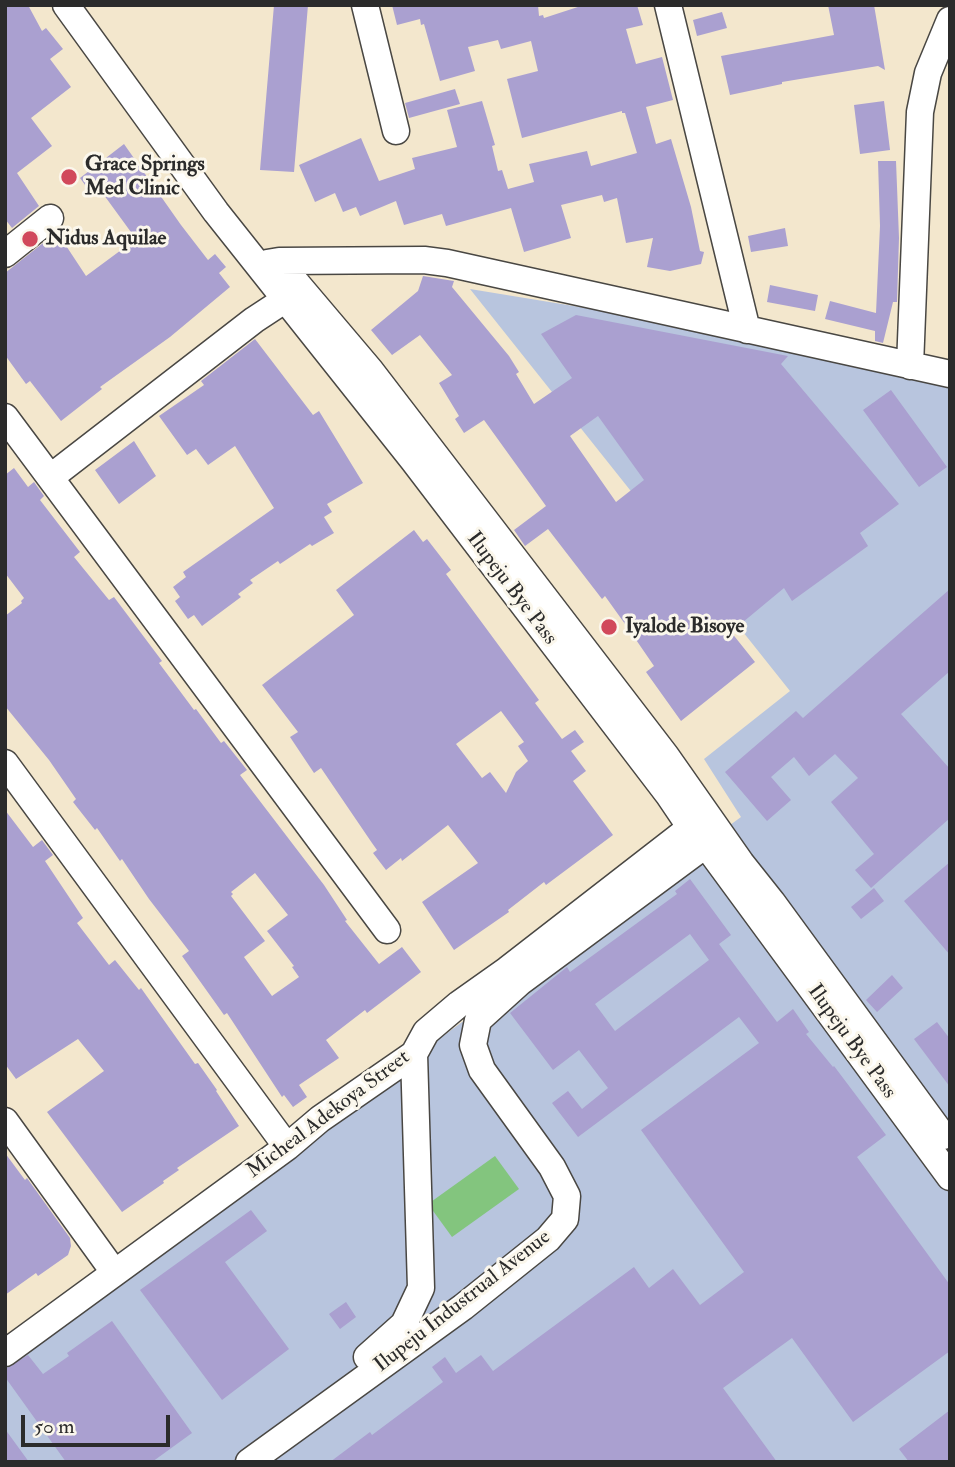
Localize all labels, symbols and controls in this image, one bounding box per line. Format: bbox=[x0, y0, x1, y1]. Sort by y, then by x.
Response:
place label: Grace Springs Med Clinic bbox=[85, 152, 205, 202]
marker: Grace Springs Med Clinic bbox=[59, 167, 79, 187]
place label: Nidus Aquilae bbox=[46, 226, 166, 252]
marker: Nidus Aquilae bbox=[20, 229, 40, 249]
street label: Ilupeju Bye Pass bbox=[460, 528, 562, 650]
place label: Iyalode Bisoye bbox=[625, 614, 744, 640]
marker: Iyalode Bisoye bbox=[599, 617, 619, 637]
street label: Ilupeju Bye Pass bbox=[801, 980, 901, 1104]
street label: Micheal Adekoya Street bbox=[243, 1046, 415, 1184]
street label: Ilupeju Industrual Avenue bbox=[370, 1225, 556, 1379]
scale bar bbox=[24, 1400, 173, 1444]
text: 50 m bbox=[34, 1413, 75, 1440]

